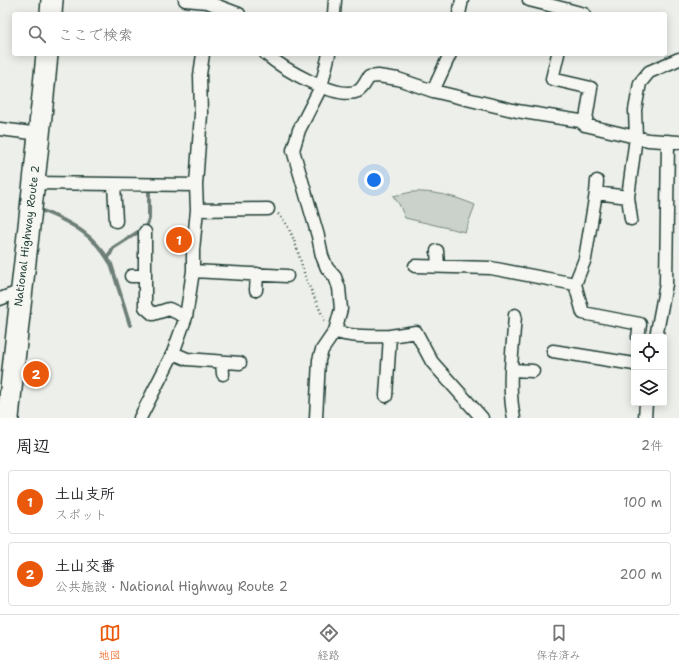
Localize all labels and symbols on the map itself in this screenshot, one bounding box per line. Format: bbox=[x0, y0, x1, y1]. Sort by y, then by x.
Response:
street label: National Highway Route 2 bbox=[11, 164, 43, 308]
your location bbox=[364, 170, 384, 190]
pin: 1 bbox=[166, 225, 192, 255]
pin: 2 bbox=[23, 359, 49, 389]

